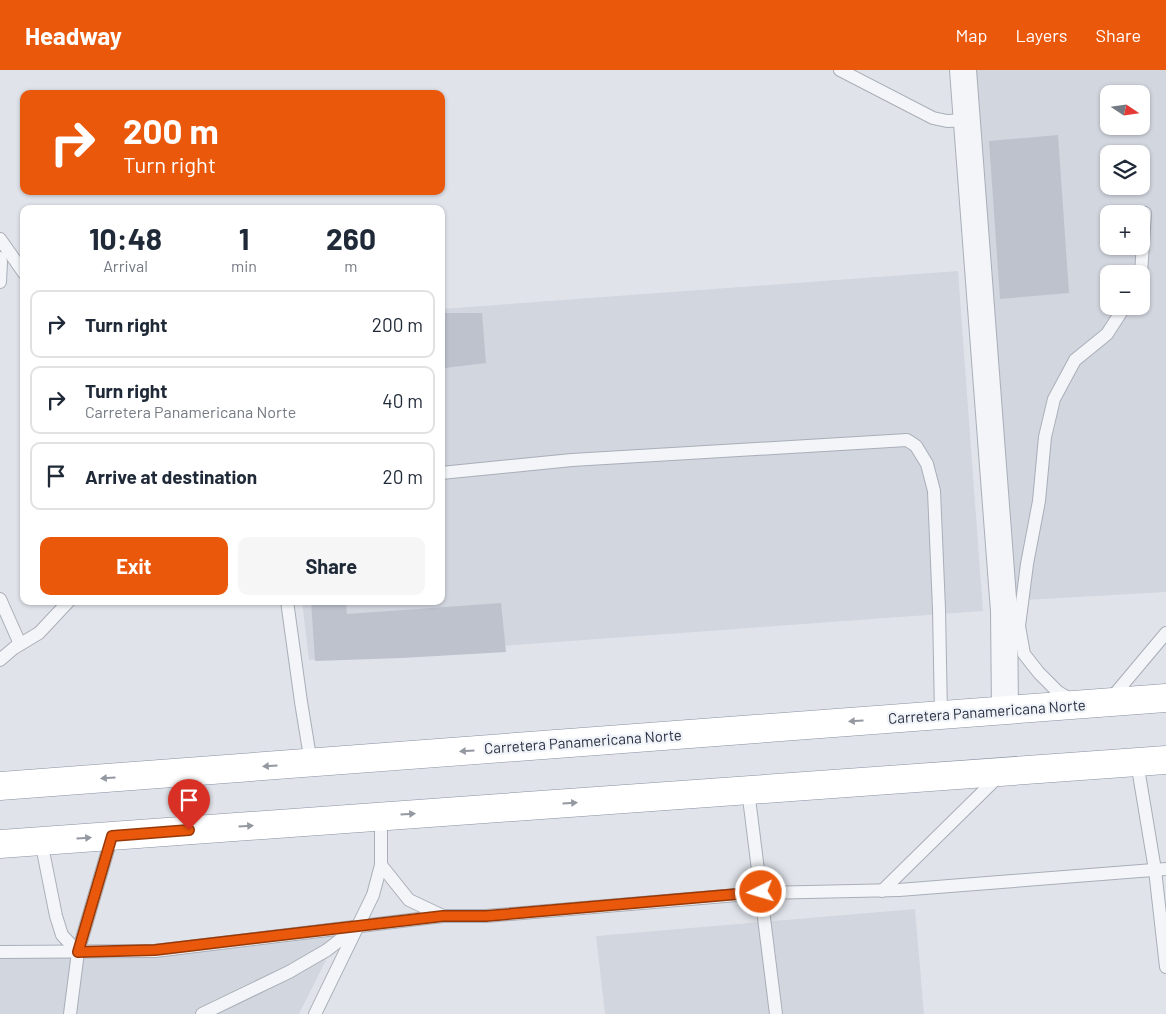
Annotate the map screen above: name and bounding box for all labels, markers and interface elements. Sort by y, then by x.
text: Headway [25,21,122,50]
text: Map [955,24,987,46]
text: Layers [1015,24,1068,46]
text: Share [1096,24,1141,46]
north arrow [1100,85,1150,135]
map controls [1100,85,1150,315]
text: 200 m [123,109,219,151]
icon: right [40,110,105,175]
button: layers [1100,145,1150,195]
text: Turn right [123,151,216,177]
button: + [1100,205,1150,255]
text: 10:48 [89,220,162,256]
text: 1 [239,220,249,256]
text: 260 [326,220,376,256]
text: Arrival [103,256,148,275]
text: min [231,256,257,275]
text: m [344,256,358,275]
button: − [1100,265,1150,315]
icon: right [42,310,70,338]
text: Turn right [85,313,167,336]
text: 200 m [372,313,423,336]
text: Turn right [85,379,167,402]
icon: right [42,386,70,414]
text: 40 m [382,389,423,412]
text: Carretera Panamericana Norte [85,402,296,421]
icon: arrive [42,462,70,490]
text: Arrive at destination [85,465,257,488]
text: 20 m [383,465,423,488]
button: Exit [40,537,228,595]
button: Share [238,537,425,595]
street label: Carretera Panamericana Norte [888,695,1086,727]
one-way arrow [847,718,863,726]
street label: Carretera Panamericana Norte [484,725,682,757]
one-way arrow [458,747,474,755]
one-way arrow [262,762,278,770]
one-way arrow [99,774,115,782]
pin [168,779,210,830]
icon: arrive [175,786,203,814]
one-way arrow [562,798,578,806]
one-way arrow [400,810,416,818]
one-way arrow [238,822,254,830]
one-way arrow [76,834,92,842]
position arrow [734,865,786,917]

